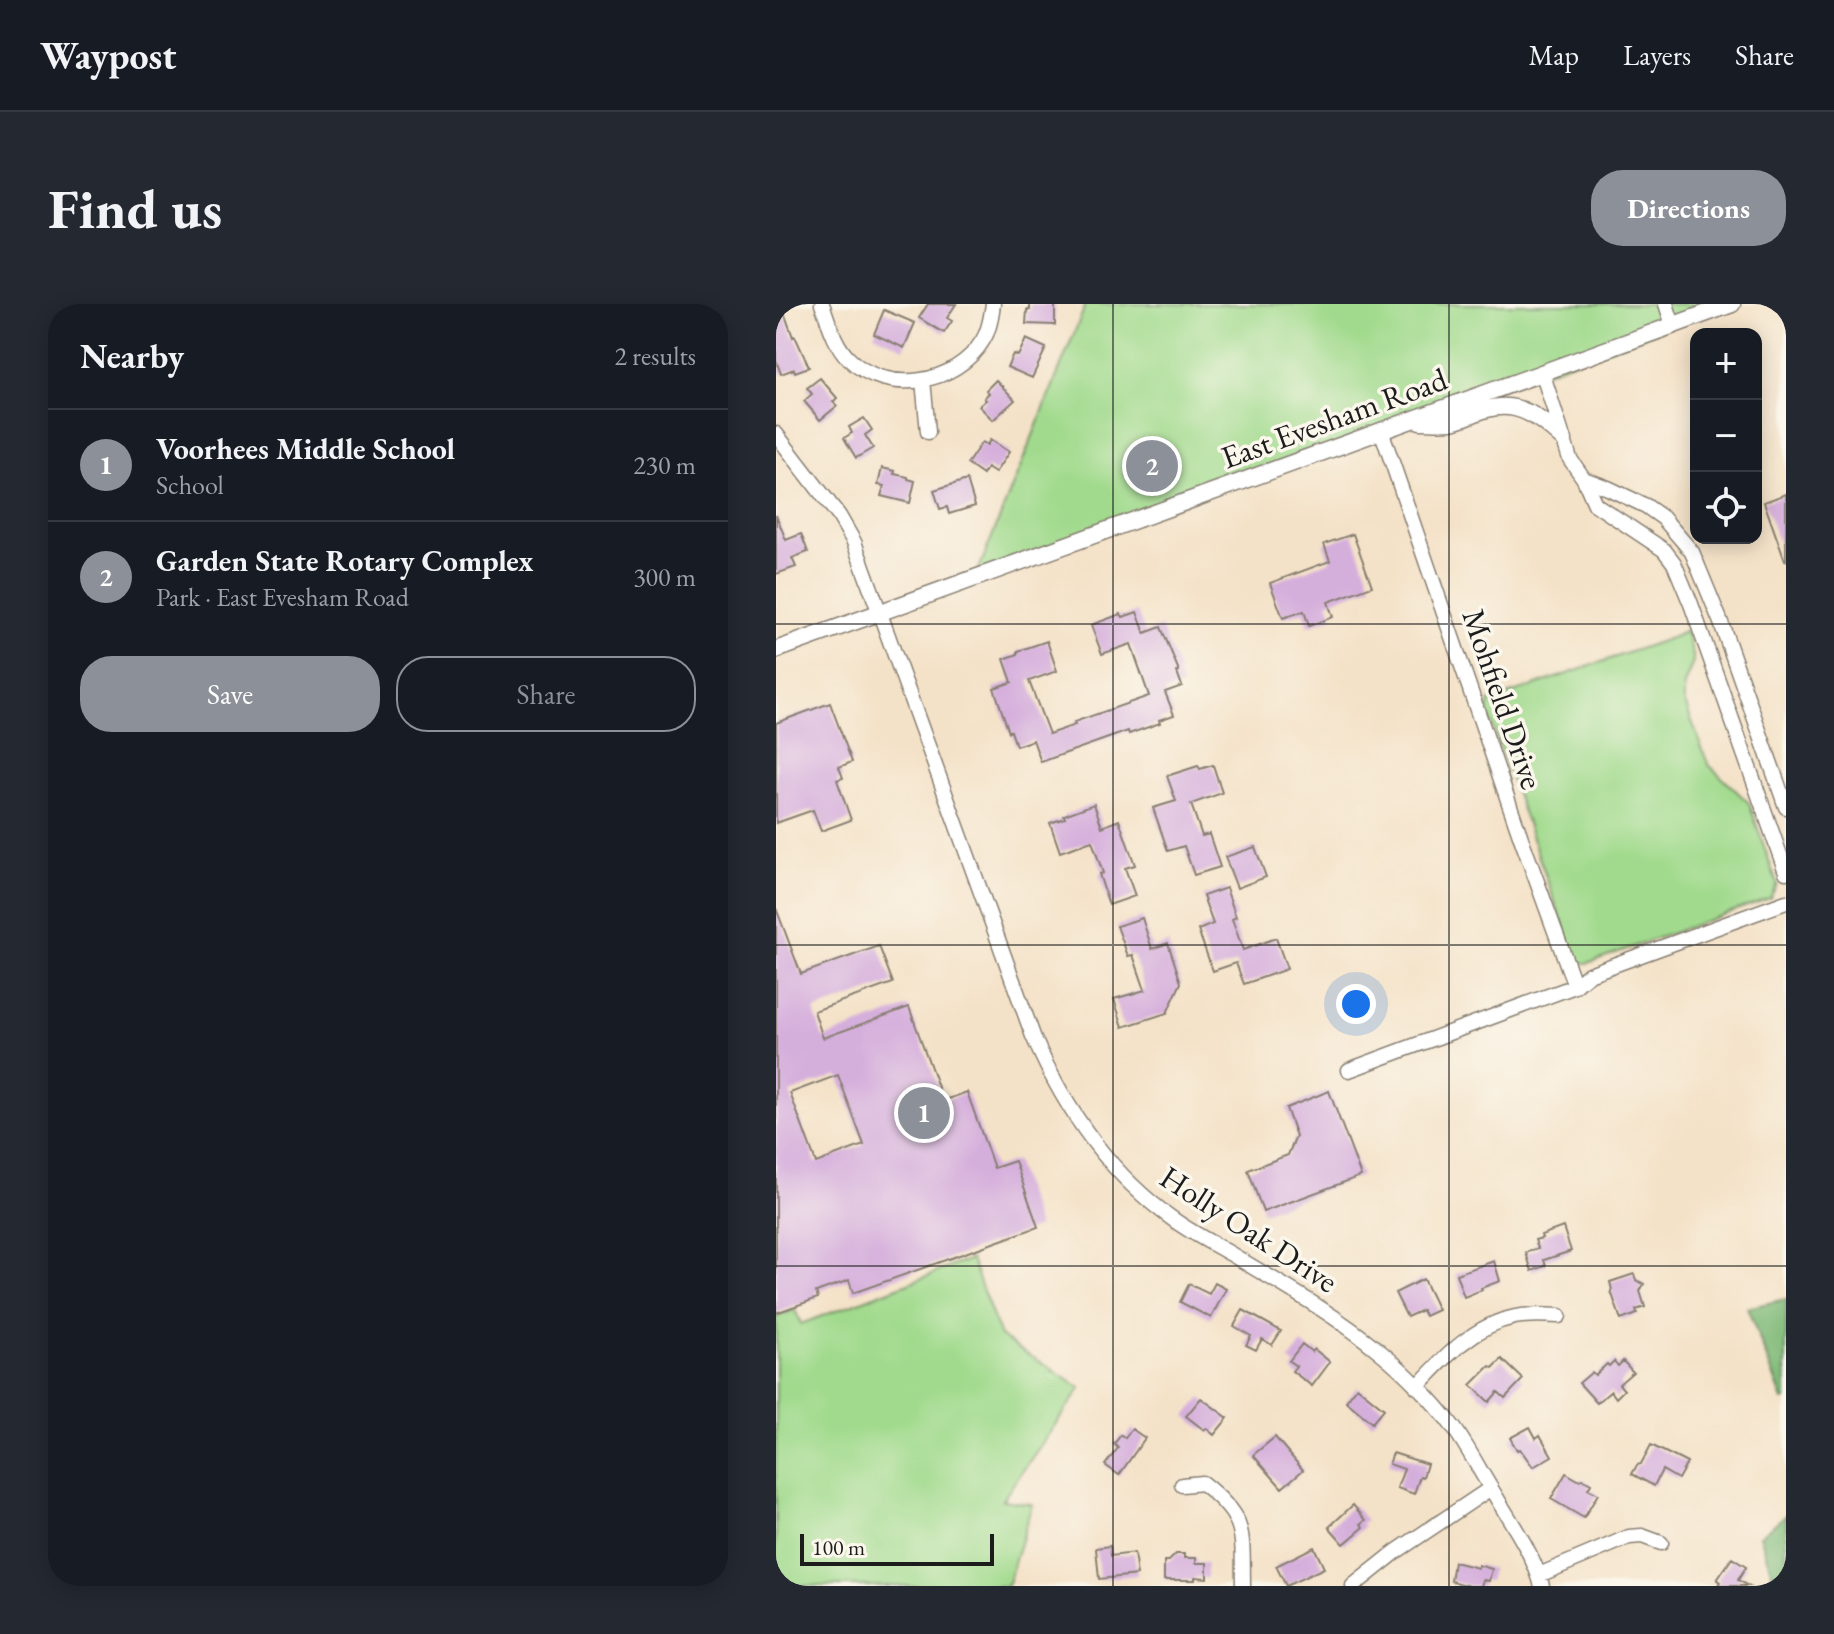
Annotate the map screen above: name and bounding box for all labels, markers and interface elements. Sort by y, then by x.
text: Waypost [40,31,177,80]
text: Map [1529,37,1579,73]
text: Layers [1623,37,1691,73]
text: Share [1735,37,1794,73]
button: Directions [1591,170,1786,246]
text: Find us [48,172,222,245]
map controls [1690,328,1762,544]
button: + [1690,328,1762,400]
text: Nearby [80,334,184,378]
text: 2 results [615,339,696,373]
street label: East Evesham Road [1215,357,1453,478]
button: − [1690,400,1762,472]
text: Voorhees Middle School [156,429,455,468]
pin: 2 [1126,436,1178,496]
text: 1 [99,448,113,482]
text: 230 m [633,448,696,482]
text: School [156,468,224,502]
button: locate [1690,472,1762,544]
text: Garden State Rotary Complex [156,541,533,580]
text: 2 [99,560,113,594]
text: 300 m [633,560,696,594]
text: Park · East Evesham Road [156,580,409,614]
street label: Mohfield Drive [1453,603,1553,795]
button: Save [80,656,380,732]
button: Share [396,656,696,732]
your location [1336,984,1376,1024]
pin: 1 [898,1083,950,1143]
street label: Holly Oak Drive [1152,1156,1346,1302]
scale bar [800,1530,994,1566]
text: 100 m [812,1533,865,1562]

